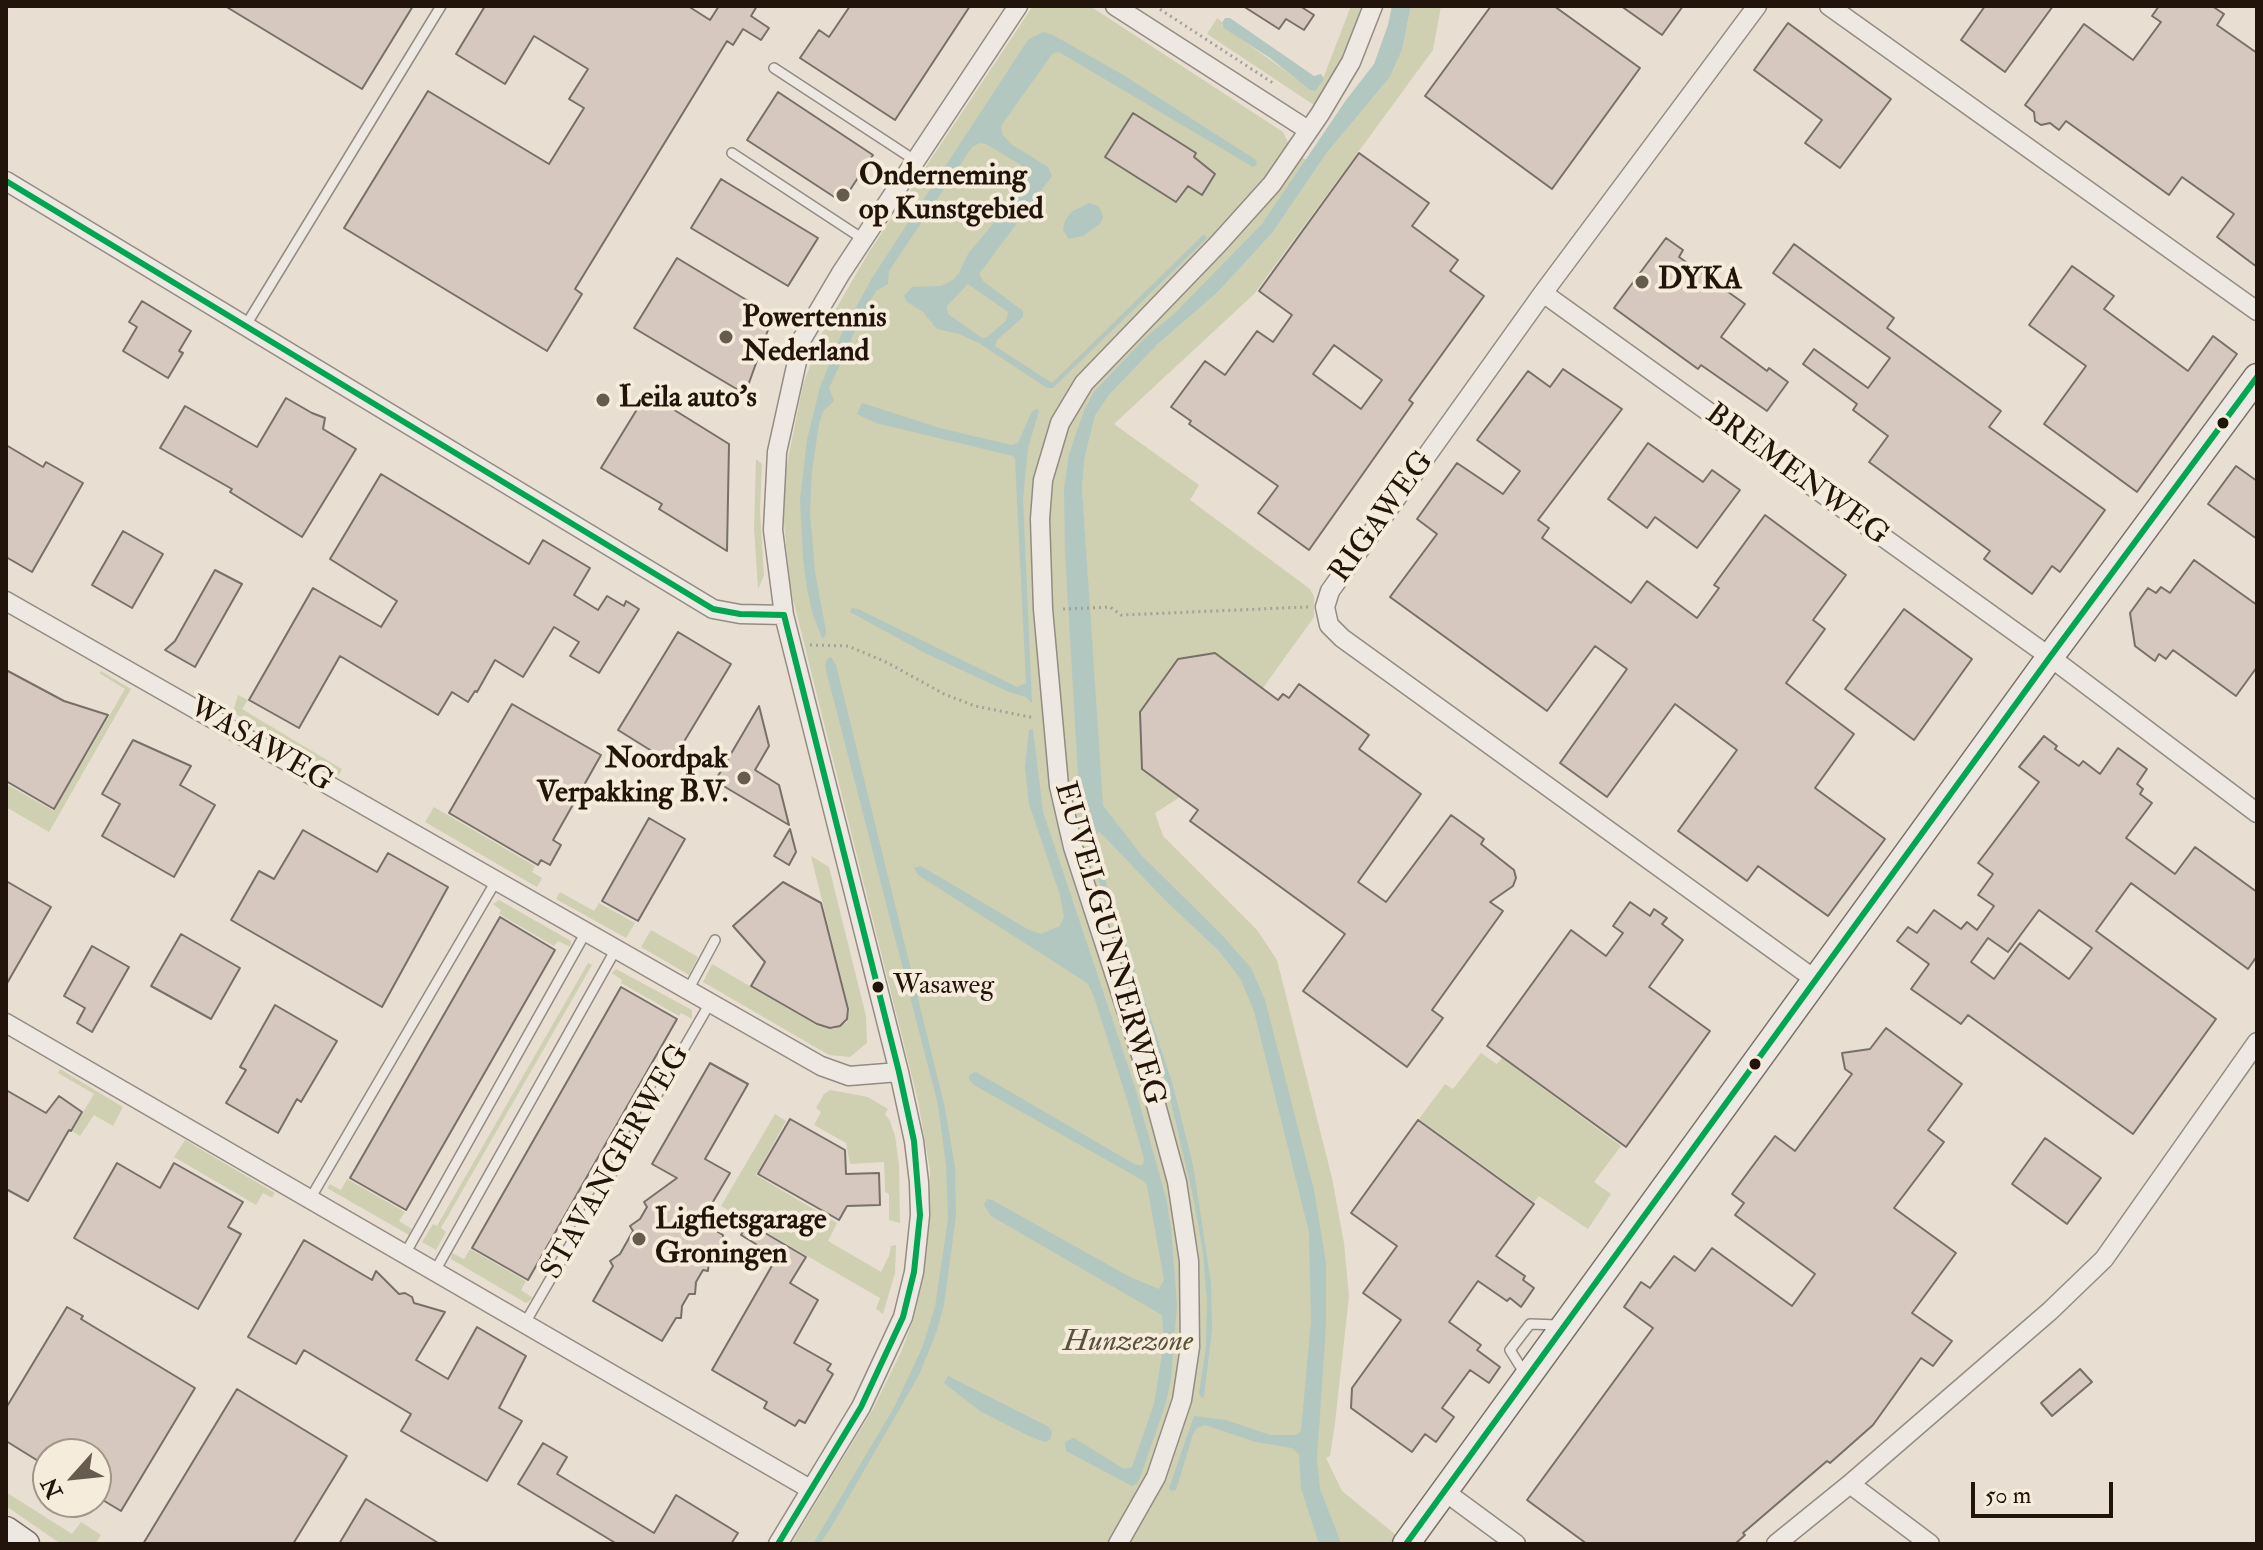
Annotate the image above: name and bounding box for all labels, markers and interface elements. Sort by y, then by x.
place label: Onderneming op Kunstgebied [859,160,1043,230]
marker: Onderneming op Kunstgebied [834,186,852,204]
place label: DYKA [1658,264,1742,300]
marker: DYKA [1633,273,1651,291]
place label: Powertennis Nederland [742,302,886,372]
marker: Powertennis Nederland [717,328,735,346]
place label: Leila auto's [619,382,757,418]
marker: Leila auto's [594,391,612,409]
street label: BREMENWEG [1697,398,1895,554]
unlabelled marker [2215,415,2231,431]
street label: RIGAWEG [1323,445,1443,591]
street label: WASAWEG [182,691,338,801]
place label: Noordpak Verpakking B.V. [537,743,728,814]
marker: Noordpak Verpakking B.V. [735,769,753,787]
street label: EUVELGUNNERWEG [1045,778,1171,1110]
place label: Wasaweg [893,970,994,1004]
marker: Wasaweg [870,979,886,995]
street label: STAVANGERWEG [535,1039,699,1287]
unlabelled marker [1747,1056,1763,1072]
place label: Ligfietsgarage Groningen [655,1204,826,1274]
marker: Ligfietsgarage Groningen [630,1230,648,1248]
park label: Hunzezone [1063,1326,1193,1362]
north arrow [32,1438,112,1518]
scale bar [1975,1466,2117,1516]
text: N [35,1473,69,1503]
text: 50 m [1985,1480,2031,1511]

